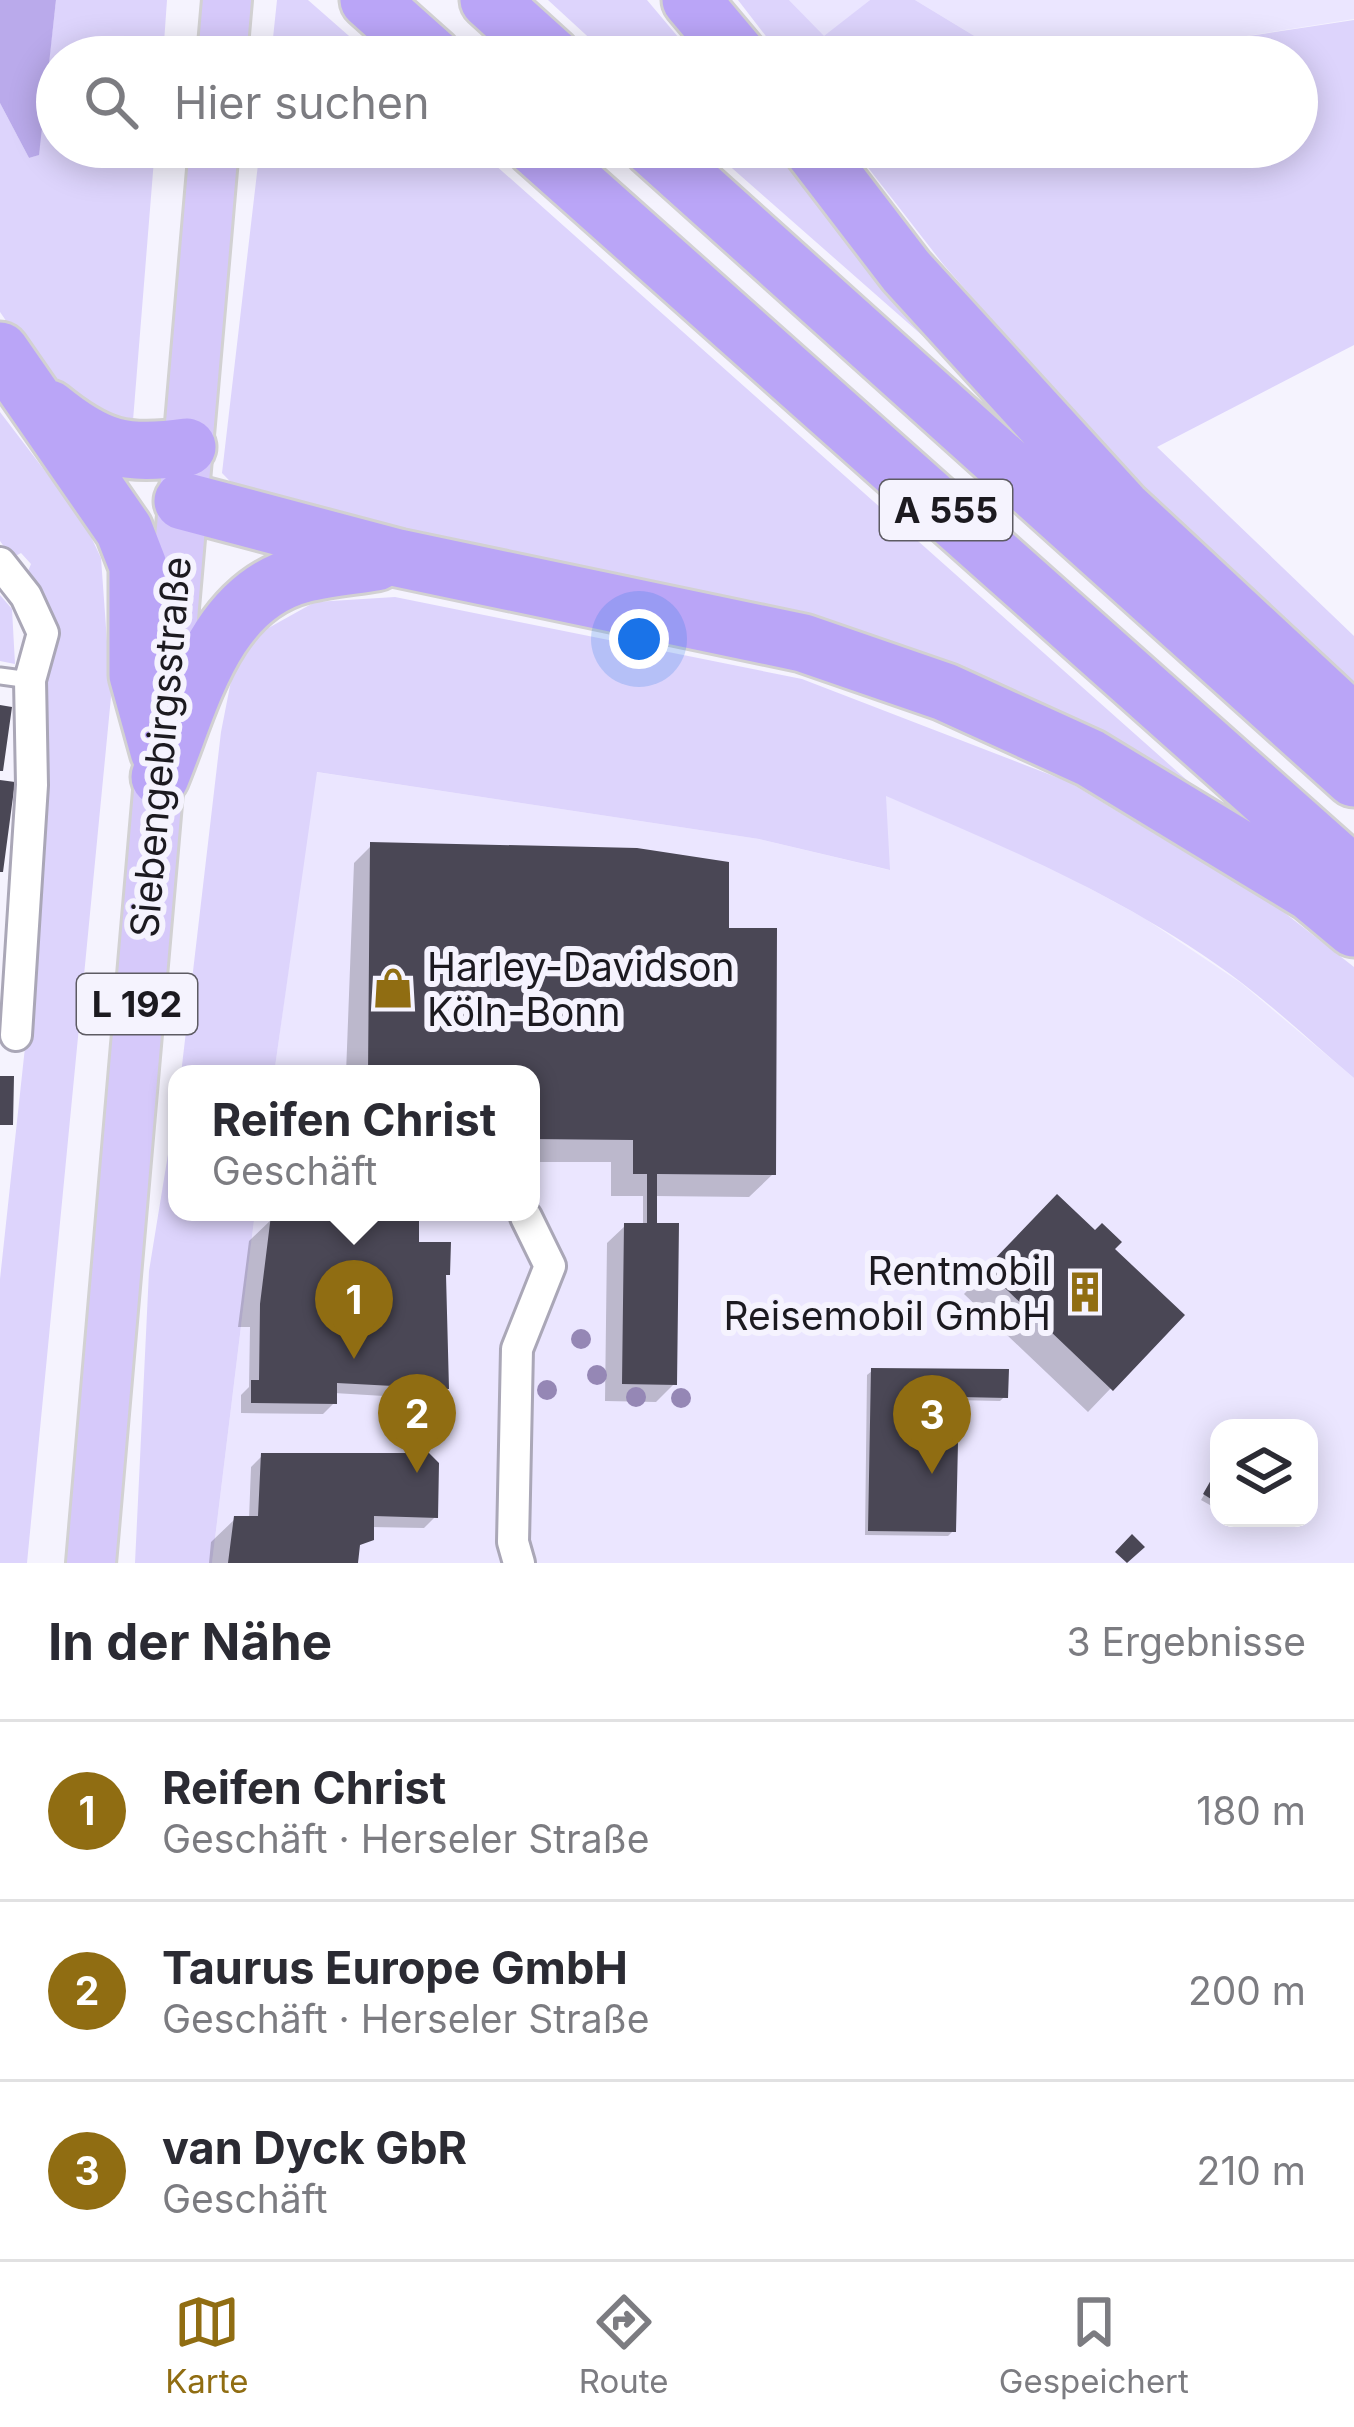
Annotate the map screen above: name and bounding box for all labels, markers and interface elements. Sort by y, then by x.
search box [36,36,1318,168]
icon: search [78,69,144,135]
text: Hier suchen [174,75,430,130]
road number: A 555 [880,480,1012,540]
street label: Siebengebirgsstraße [120,555,200,939]
your location [609,609,669,669]
place label: Harley-Davidson Köln-Bonn [427,943,735,1035]
shop icon: Harley-Davidson Köln-Bonn [370,965,416,1011]
road number: L 192 [77,974,197,1034]
popup [168,1065,540,1221]
text: Reifen Christ [212,1092,496,1147]
text: Geschäft [212,1147,377,1194]
place label: Rentmobil Reisemobil GmbH [724,1247,1051,1339]
pin: 1 [315,1260,393,1359]
building icon: Rentmobil Reisemobil GmbH [1062,1269,1108,1315]
pin: 2 [378,1374,456,1473]
pin: 3 [893,1375,971,1474]
map controls [1210,1419,1318,1527]
button: layers [1210,1419,1318,1527]
text: In der Nähe [48,1611,332,1672]
text: 3 Ergebnisse [1067,1618,1306,1665]
text: Reifen Christ [162,1760,446,1815]
text: 1 [79,1787,95,1834]
text: 180 m [1196,1787,1306,1834]
text: Geschäft · Herseler Straße [162,1815,649,1862]
text: Taurus Europe GmbH [162,1940,628,1995]
text: 2 [75,1967,99,2014]
text: 200 m [1188,1967,1306,2014]
text: Geschäft · Herseler Straße [162,1995,649,2042]
text: van Dyck GbR [162,2120,467,2175]
text: 3 [74,2147,100,2194]
text: 210 m [1197,2147,1306,2194]
text: Geschäft [162,2175,328,2222]
tab: Karte [165,2289,248,2401]
tab: Route [579,2289,669,2401]
tab: Gespeichert [999,2289,1189,2401]

